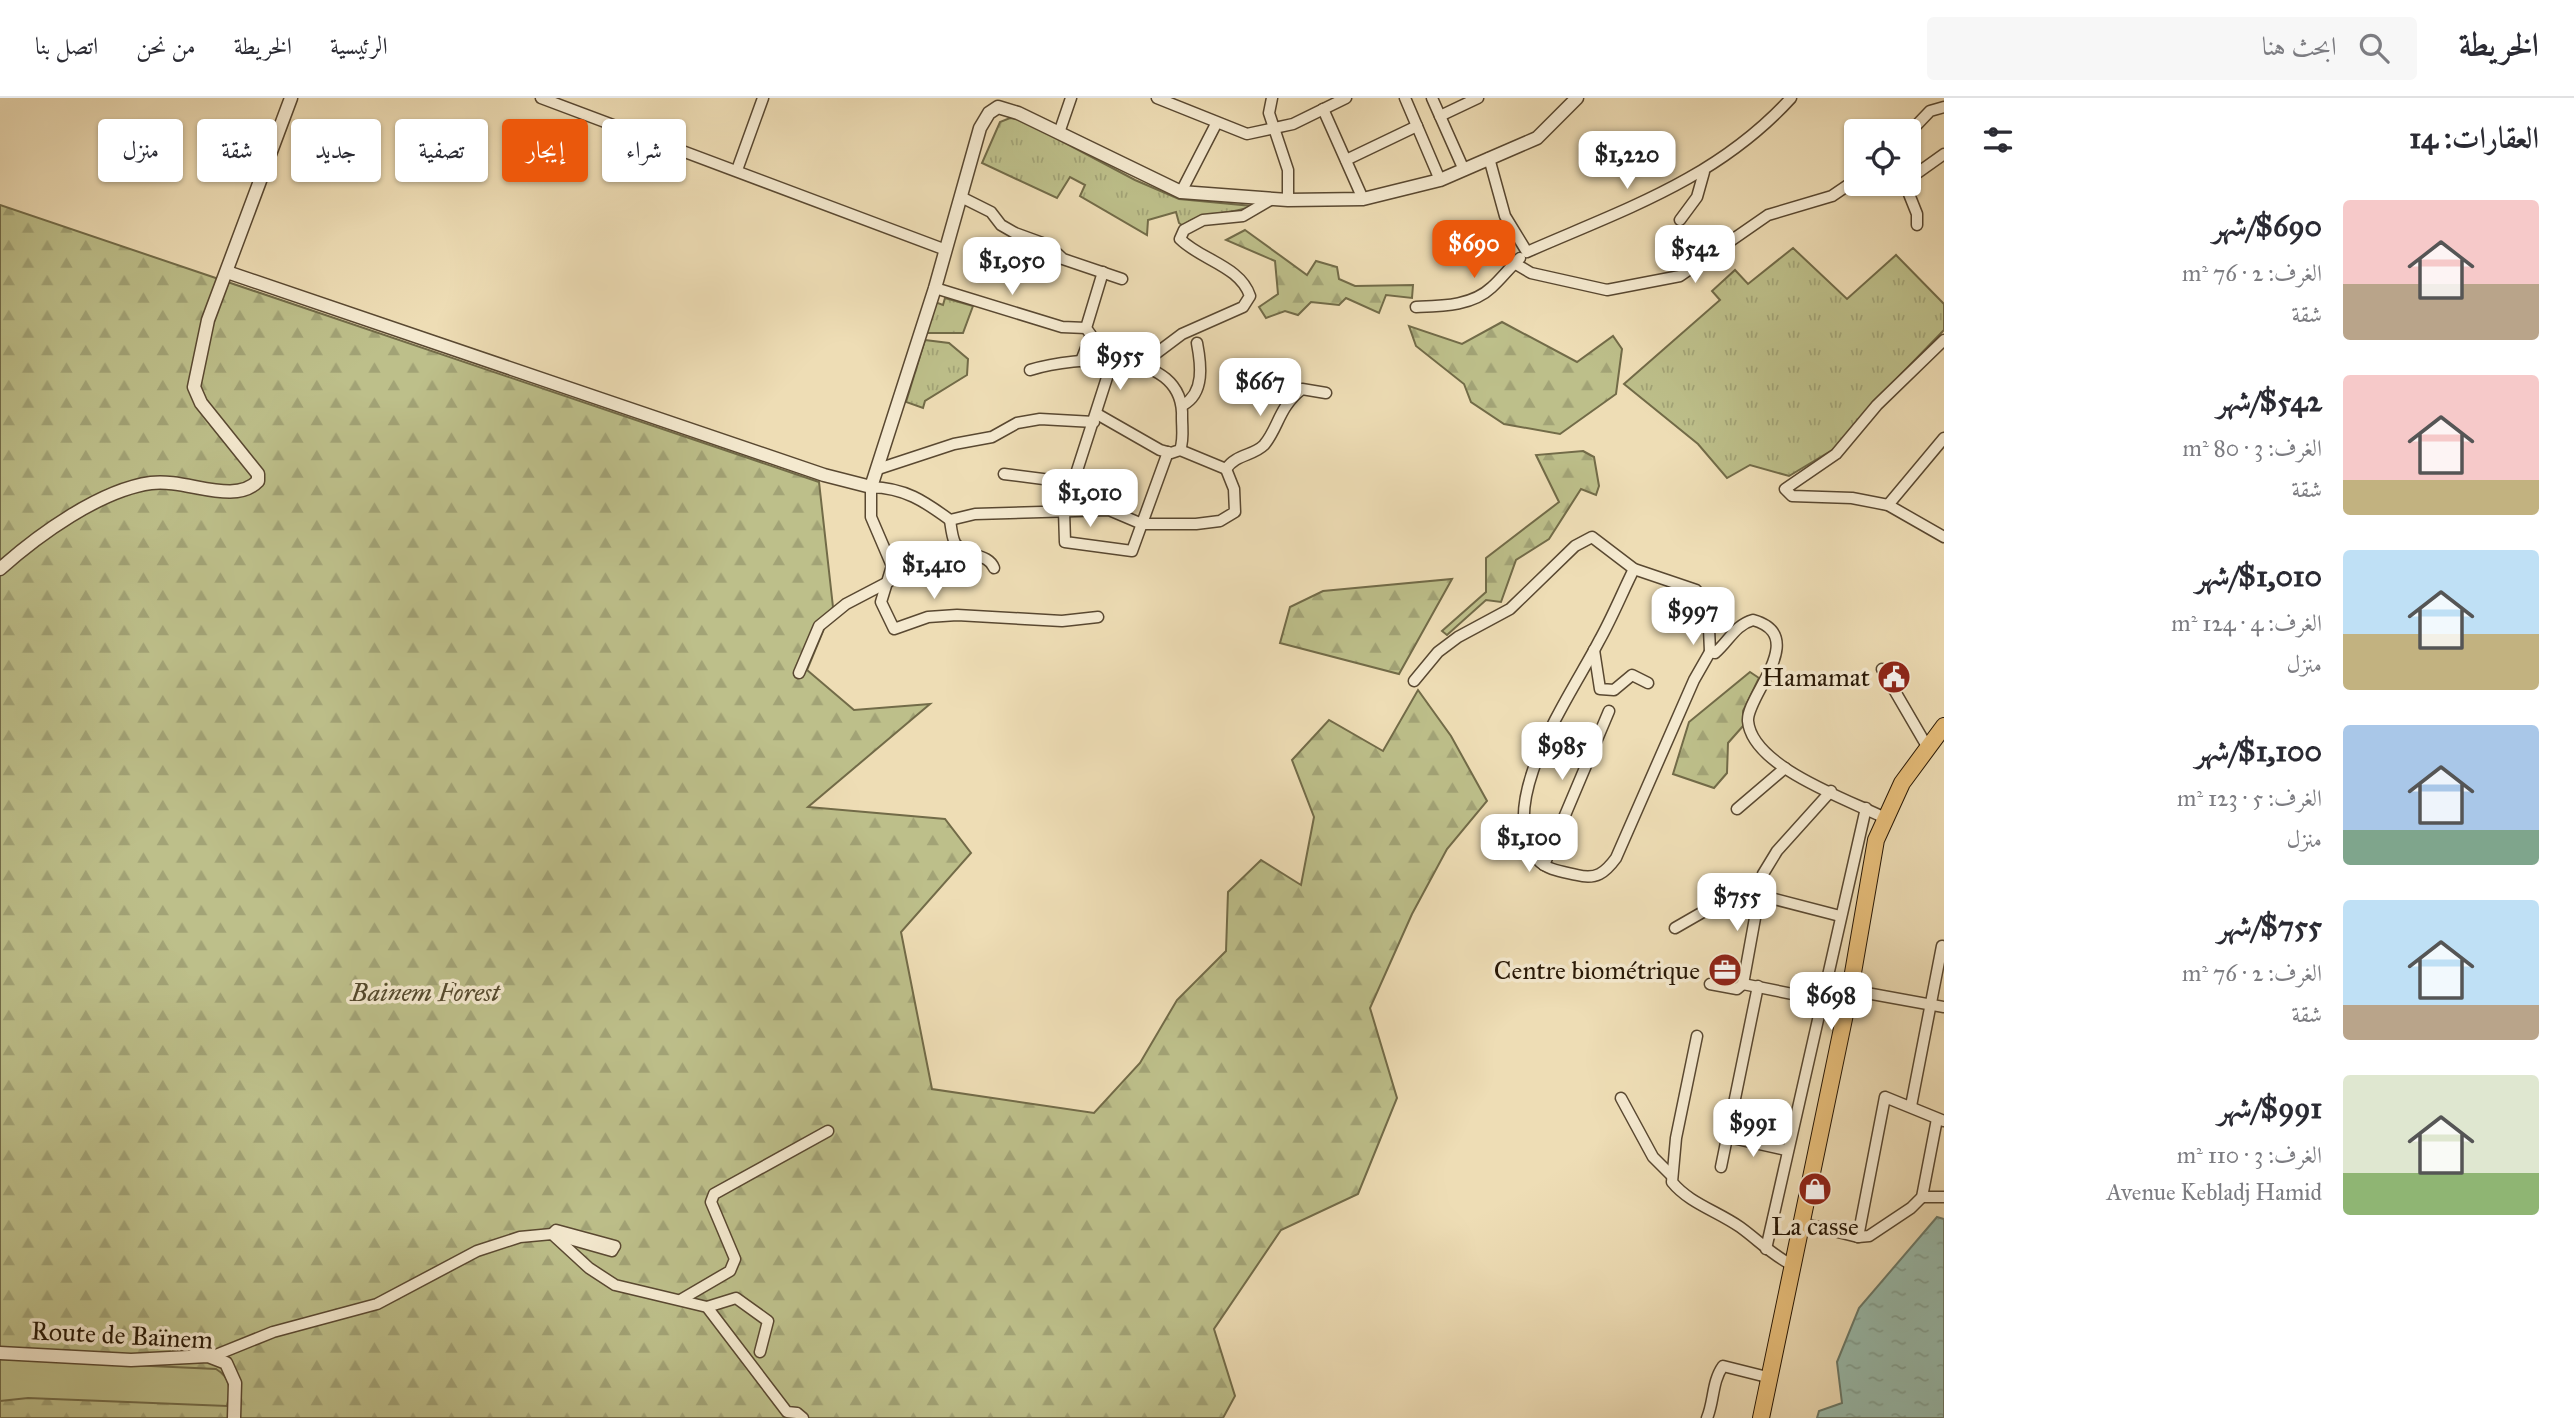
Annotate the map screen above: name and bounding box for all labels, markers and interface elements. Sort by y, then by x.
search box [1927,17,2417,80]
text: الخريطة [2459,25,2539,65]
icon: search [2355,29,2393,67]
text: ابحث هنا [2262,30,2337,62]
text: اتصل بنا [35,31,98,61]
text: من نحن [136,31,196,61]
text: الخريطة [234,31,292,61]
text: الرئيسية [330,31,388,61]
chip: منزل [98,119,183,182]
chip: شقة [197,119,277,182]
chip: جديد [291,119,381,182]
chip: تصفية [395,119,488,182]
chip: إيجار [502,119,588,182]
chip: شراء [602,119,686,182]
map controls [1844,119,1921,196]
button: locate [1844,119,1921,196]
text: العقارات: 14 [2409,120,2539,156]
icon: filters [1979,121,2017,159]
pin: $1,220 [1570,132,1684,191]
text: $1,220 [1595,140,1659,168]
text: $690/شهر [2213,208,2322,244]
pin: $690 [1433,220,1515,280]
pin: $542 [1654,226,1736,285]
icon: home [2399,228,2483,312]
text: $690 [1448,229,1500,257]
text: $542 [1671,234,1719,262]
pin: $1,050 [955,238,1069,297]
text: $1,050 [979,246,1045,274]
text: الغرف: 2 · 76 m² [2182,259,2322,287]
text: شقة [2292,300,2322,328]
pin: $955 [1079,332,1161,392]
text: $955 [1096,341,1144,369]
pin: $667 [1219,358,1301,418]
text: $667 [1235,367,1285,395]
text: $542/شهر [2217,383,2322,419]
icon: home [2399,403,2483,487]
text: الغرف: 3 · 80 m² [2183,434,2322,462]
pin: $1,010 [1033,470,1147,529]
text: شقة [2292,475,2322,503]
text: $1,010 [1058,478,1122,506]
pin: $1,410 [877,542,991,601]
text: $1,410 [902,550,966,578]
text: $1,010/شهر [2196,558,2322,594]
icon: home [2399,578,2483,662]
pin: $997 [1652,588,1734,647]
text: $997 [1668,596,1718,624]
text: الغرف: 4 · 124 m² [2171,609,2322,637]
text: منزل [2287,650,2322,678]
public building icon: Hamamat [1875,658,1913,696]
place label: Hamamat [1762,661,1870,693]
pin: $985 [1521,722,1603,782]
text: $985 [1537,731,1587,759]
text: $1,100/شهر [2195,733,2322,769]
icon: home [2399,753,2483,837]
text: الغرف: 5 · 123 m² [2177,784,2322,812]
pin: $1,100 [1472,814,1586,874]
text: $1,100 [1497,823,1561,851]
text: منزل [2287,825,2322,853]
pin: $755 [1696,874,1778,933]
text: $755 [1713,882,1761,910]
text: $755/شهر [2218,908,2322,944]
icon: home [2399,928,2483,1012]
office icon: Centre biométrique [1706,951,1744,989]
place label: Centre biométrique [1494,954,1700,986]
text: الغرف: 2 · 76 m² [2182,959,2322,987]
pin: $698 [1790,972,1872,1032]
park label: Bainem Forest [349,976,502,1008]
text: $698 [1806,981,1856,1009]
text: شقة [2292,1000,2322,1028]
text: $991/شهر [2218,1090,2322,1126]
pin: $991 [1712,1100,1794,1159]
icon: home [2399,1103,2483,1187]
text: $991 [1729,1108,1777,1136]
text: الغرف: 3 · 110 m² [2177,1141,2322,1169]
shop icon: La casse [1796,1170,1834,1208]
text: Avenue Kebladj Hamid [2107,1178,2322,1206]
place label: La casse [1771,1210,1859,1242]
street label: Route de Baïnem [30,1314,214,1356]

